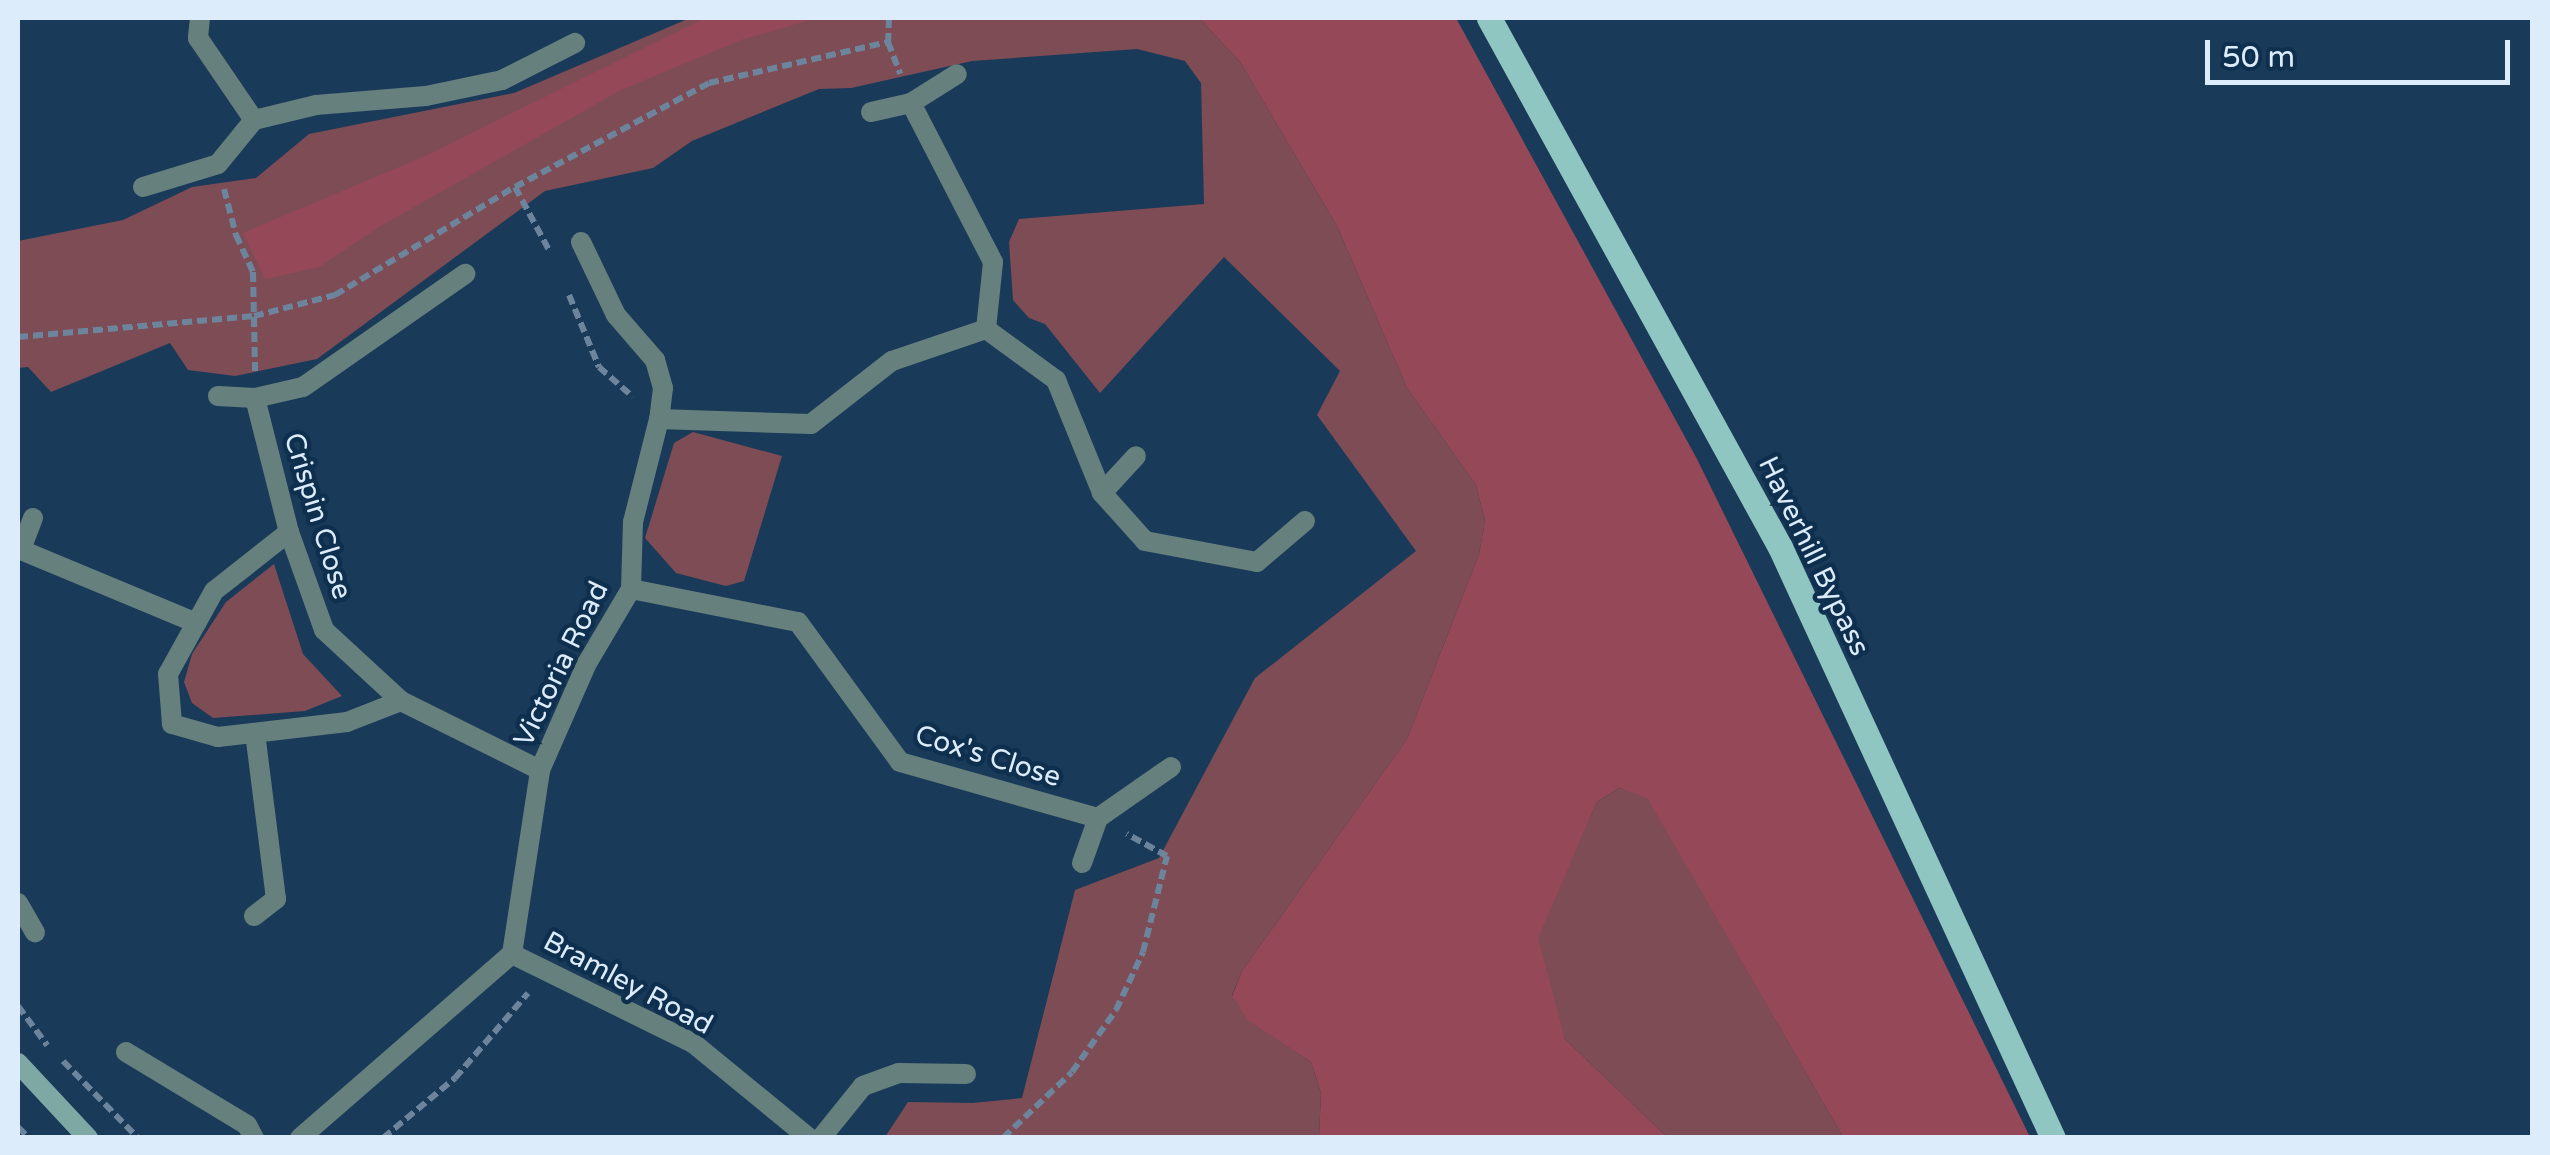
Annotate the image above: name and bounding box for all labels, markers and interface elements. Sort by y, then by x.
scale bar [2210,20,2515,82]
text: 50 m [2222,39,2295,76]
street label: Crispin Close [277,429,359,603]
street label: Haverhill Bypass [1751,451,1877,661]
street label: Victoria Road [507,576,615,752]
street label: Cox's Close [911,718,1065,794]
street label: Bramley Road [538,924,718,1042]

